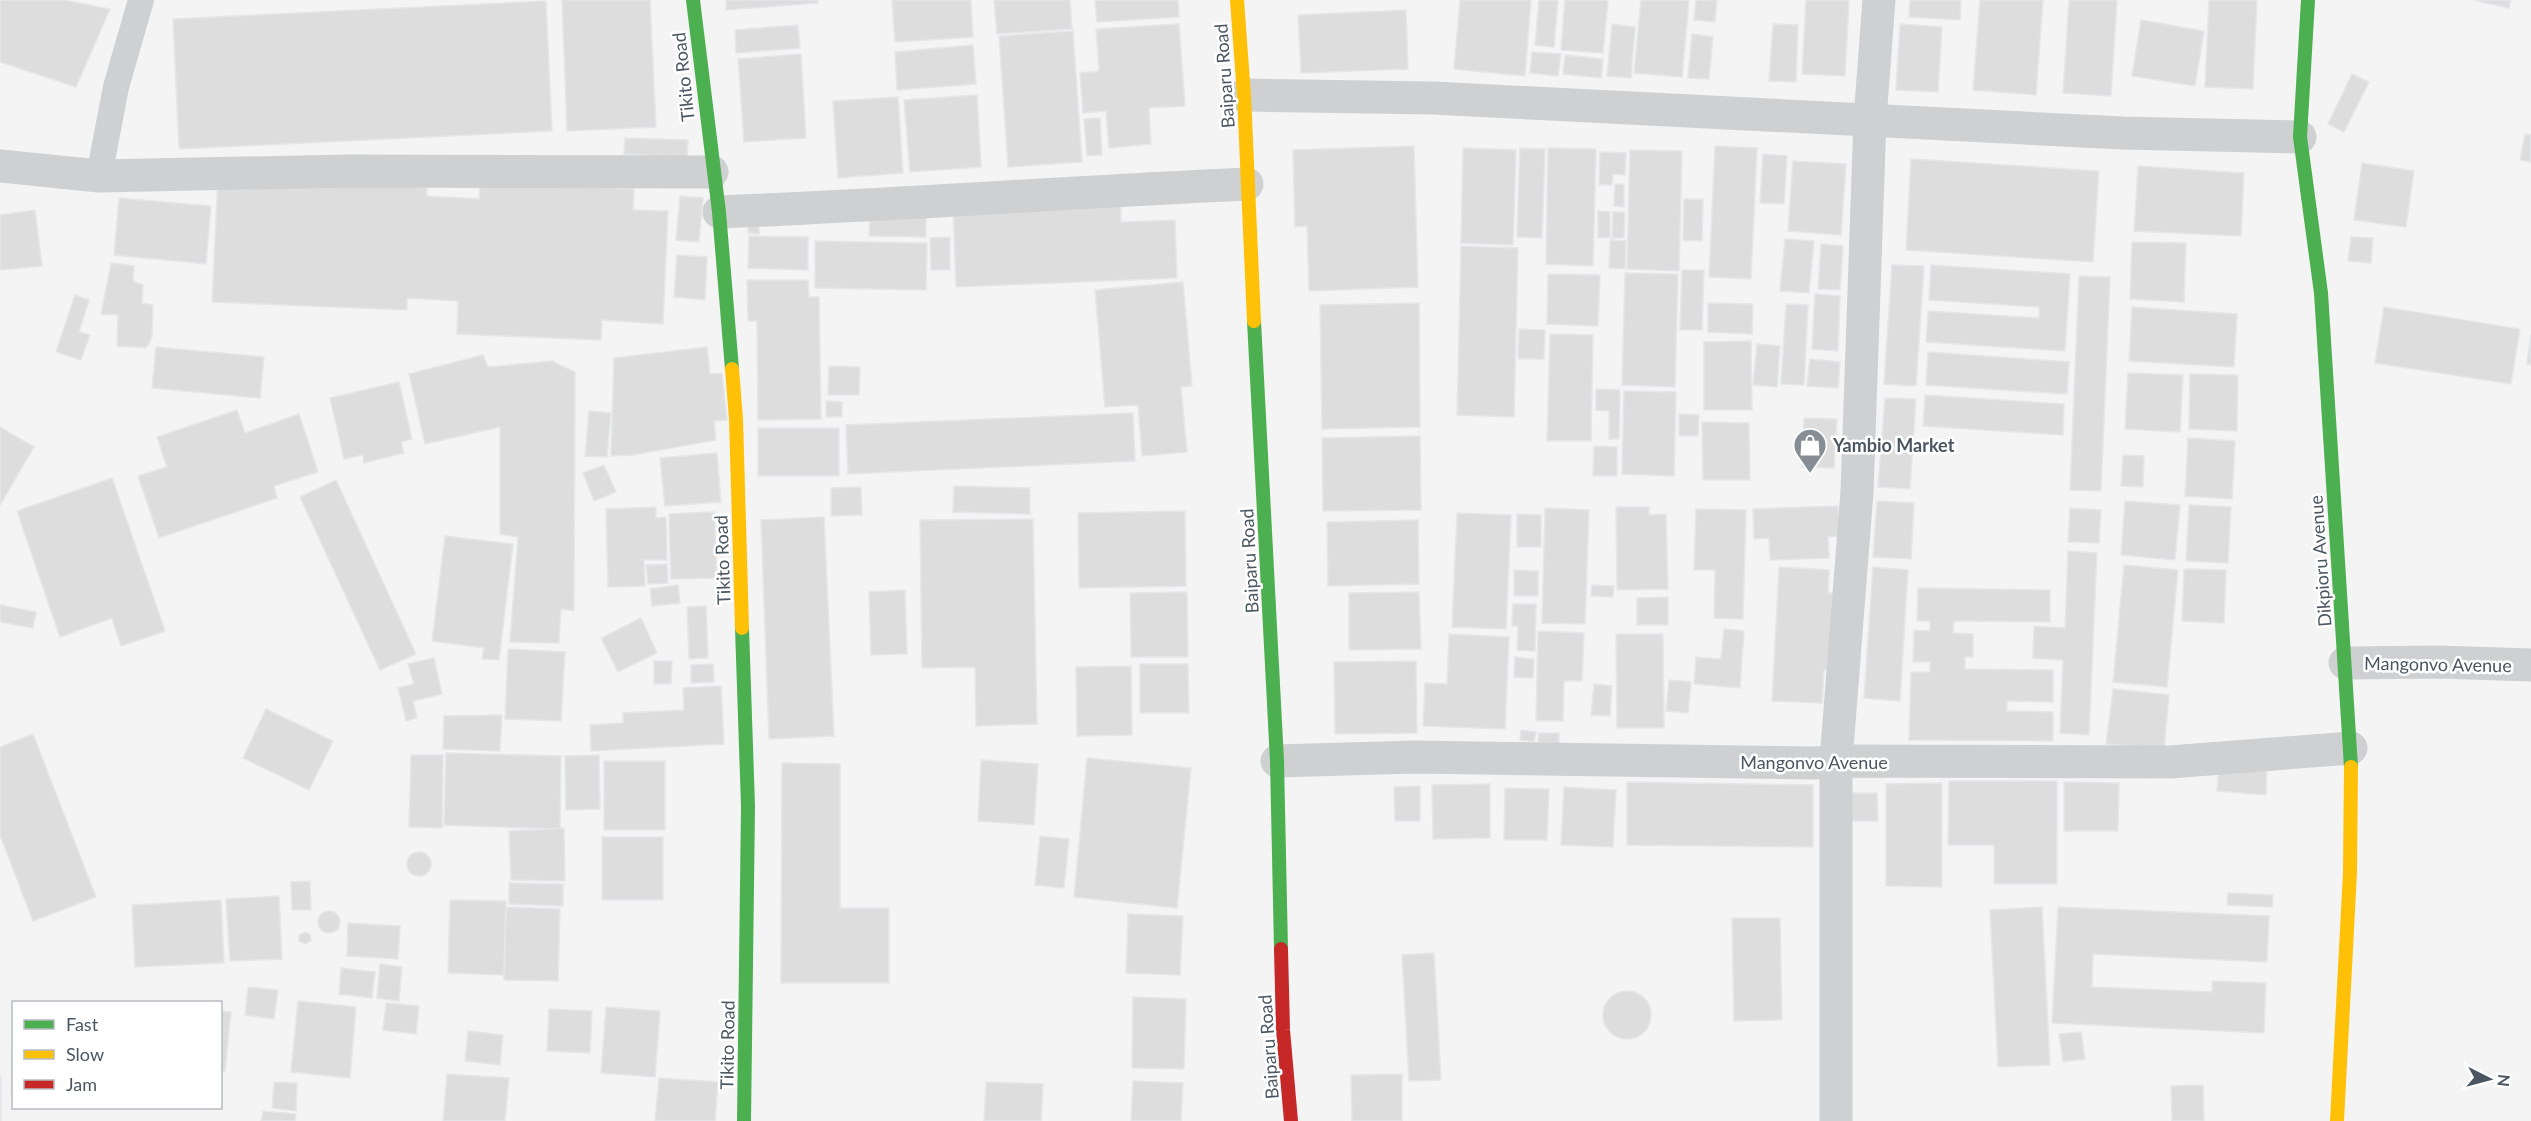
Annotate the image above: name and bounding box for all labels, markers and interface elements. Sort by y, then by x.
street label: Baiparu Road [1209,23,1239,129]
street label: Tikito Road [667,31,699,123]
shop icon: Yambio Market [1792,427,1828,474]
place label: Yambio Market [1832,434,1955,456]
street label: Dikpioru Avenue [2304,495,2336,627]
street label: Baiparu Road [1235,508,1263,614]
street label: Tikito Road [709,515,735,605]
street label: Mangonvo Avenue [2364,652,2512,676]
street label: Mangonvo Avenue [1740,751,1888,773]
street label: Baiparu Road [1253,994,1283,1100]
street label: Tikito Road [715,1000,739,1090]
legend [12,1001,222,1109]
text: Fast [66,1013,99,1035]
text: Slow [66,1043,104,1065]
north arrow [2459,1049,2519,1109]
text: Jam [66,1073,97,1095]
text: N [2494,1073,2515,1088]

